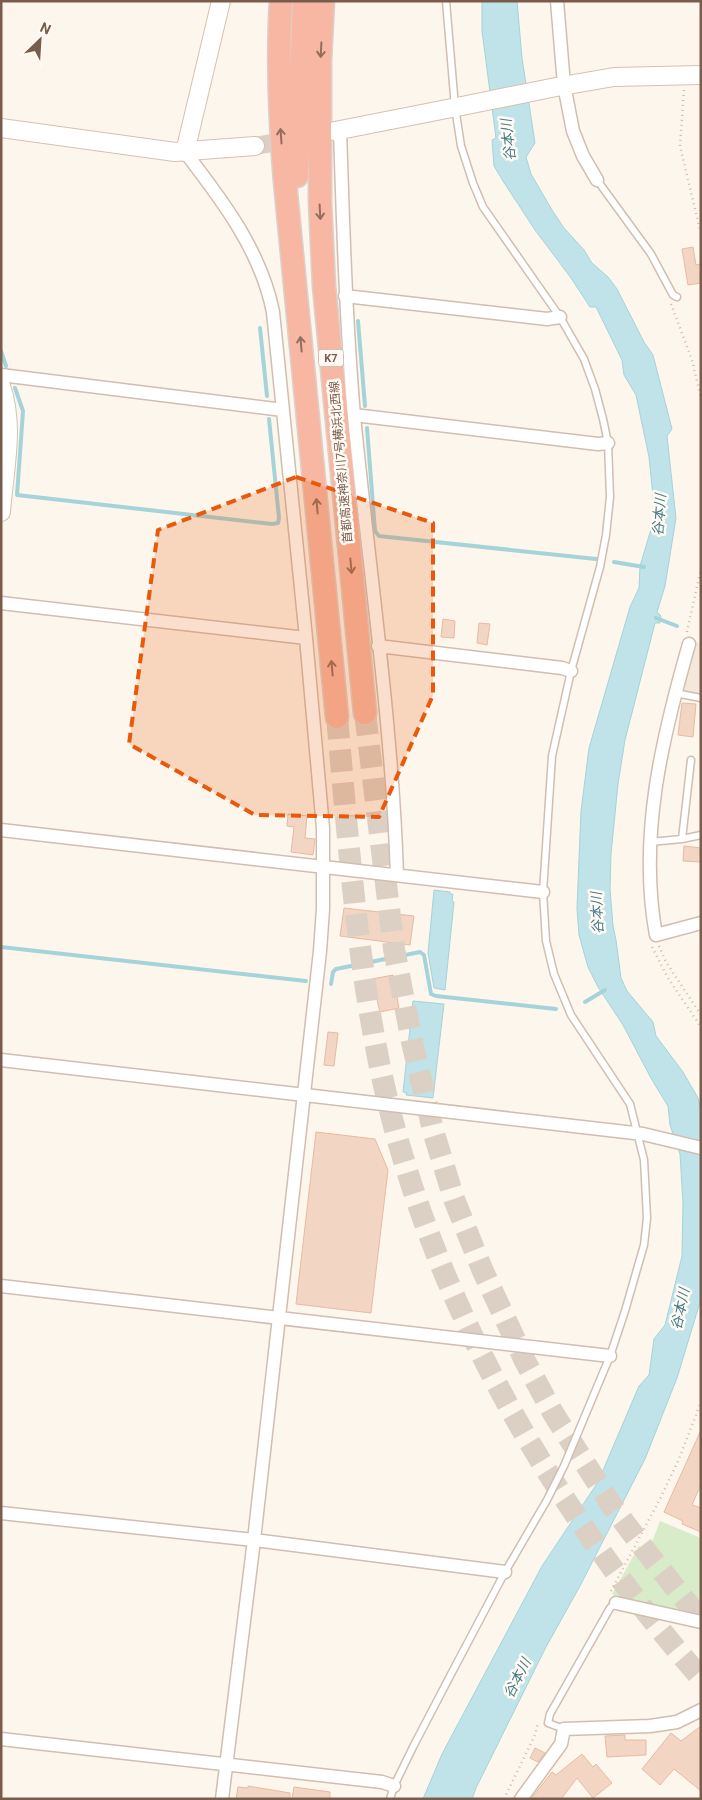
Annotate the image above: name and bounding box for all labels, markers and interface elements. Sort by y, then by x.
north arrow [15,15,65,65]
text: N [38,19,53,38]
one-way arrow [316,42,325,58]
water label: 谷本川 [498,116,518,162]
one-way arrow [277,128,286,144]
one-way arrow [316,204,325,220]
one-way arrow [296,337,306,353]
road number: K7 [318,349,344,366]
street label: 首都高速神奈川7号横浜北西線 [327,380,355,544]
water label: 谷本川 [650,491,669,537]
one-way arrow [312,499,321,515]
one-way arrow [346,558,356,574]
one-way arrow [327,660,337,676]
water label: 谷本川 [588,890,606,934]
water label: 谷本川 [668,1285,693,1331]
water label: 谷本川 [500,1654,535,1700]

